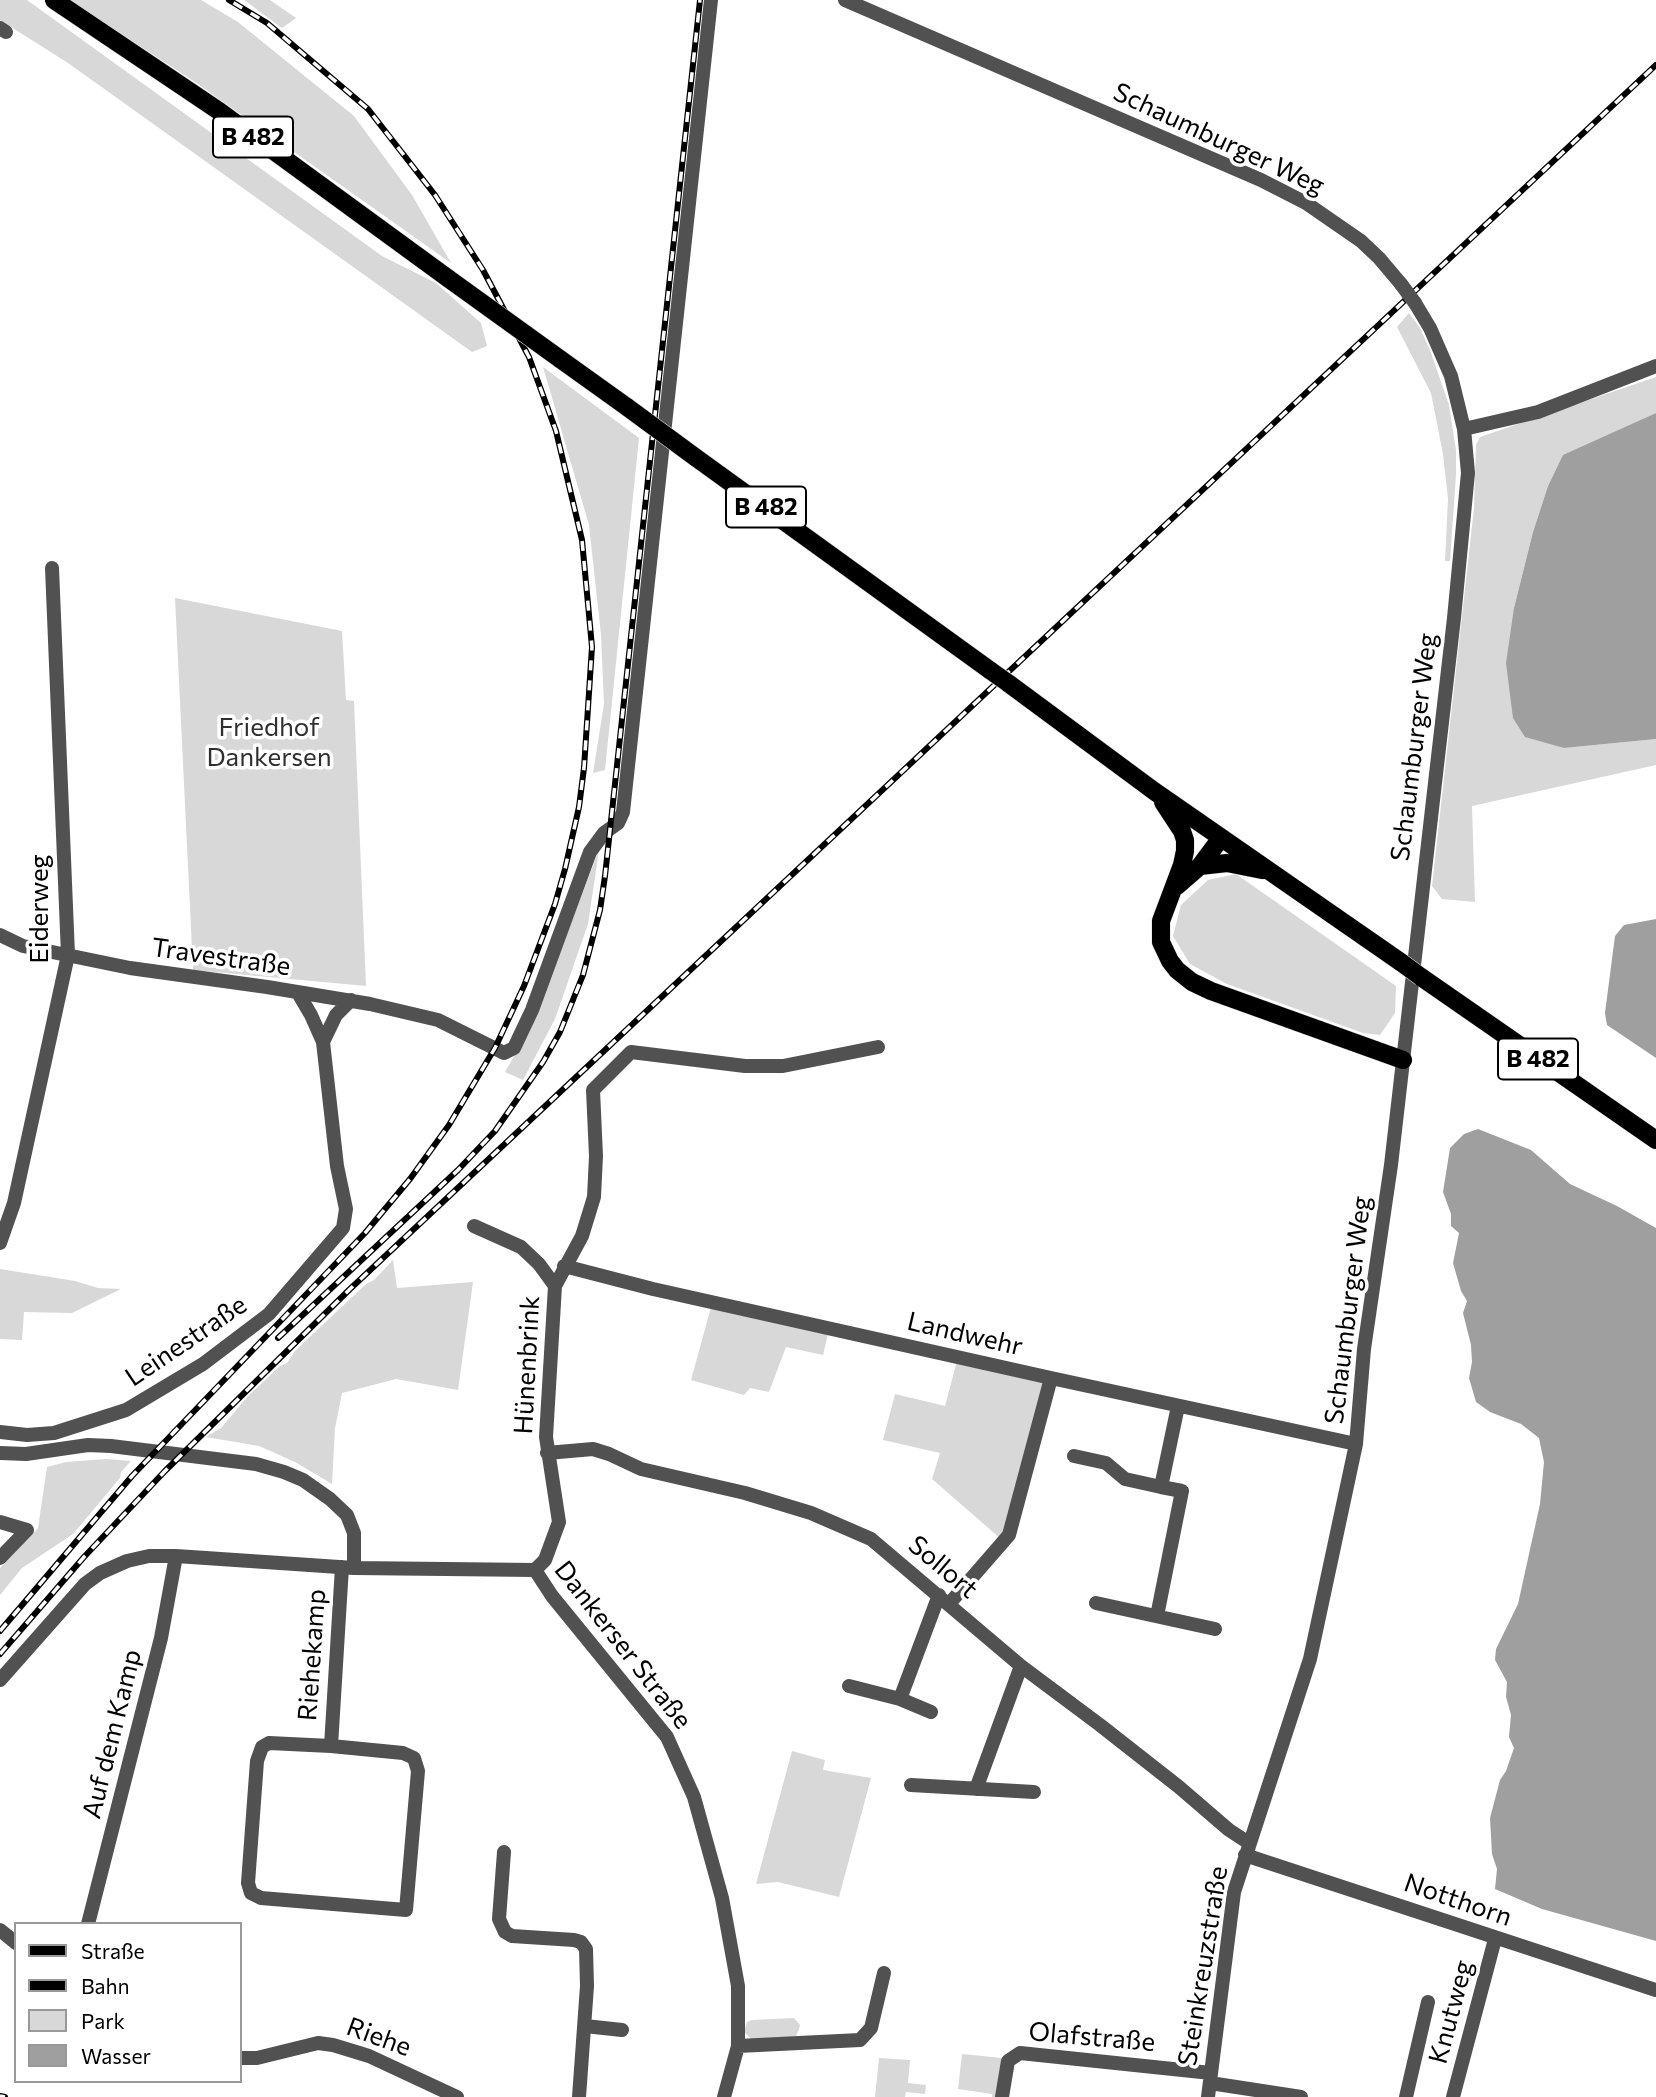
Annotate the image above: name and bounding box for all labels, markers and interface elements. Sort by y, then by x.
street label: Schaumburger Weg [1108,76,1330,202]
road number: B 482 [213,117,293,158]
road number: B 482 [726,486,806,528]
street label: Schaumburger Weg [1385,631,1443,863]
park label: Friedhof Dankersen [206,711,332,772]
street label: Eiderweg [23,854,55,964]
street label: Travestraße [149,932,293,982]
road number: B 482 [1498,1038,1578,1079]
street label: Schaumburger Weg [1319,1194,1377,1426]
street label: Leinestraße [119,1289,253,1393]
street label: Hünenbrink [508,1295,546,1435]
street label: Landwehr [904,1306,1026,1362]
street label: Sollort [902,1529,984,1605]
street label: Dankerser Straße [548,1555,698,1735]
street label: Riehekamp [292,1588,332,1722]
street label: Auf dem Kamp [76,1646,148,1822]
street label: Steinkreuzstraße [1172,1864,1234,2068]
street label: Notthorn [1400,1867,1516,1933]
legend [14,1922,242,2083]
text: Straße [81,1938,145,1963]
street label: Knutweg [1422,1957,1480,2067]
text: Bahn [81,1973,130,1998]
text: Park [81,2008,125,2033]
street label: Riehe [342,2011,416,2063]
street label: Olafstraße [1027,2016,1157,2058]
text: Wasser [81,2043,151,2068]

